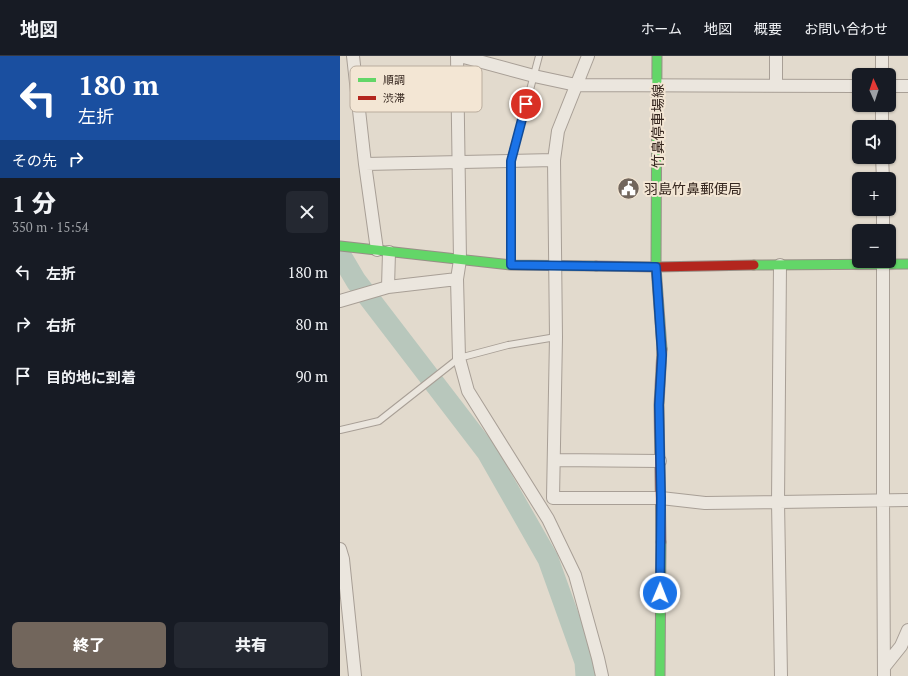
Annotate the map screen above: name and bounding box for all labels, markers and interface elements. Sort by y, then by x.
text: 地図 [20,16,58,41]
text: ホーム [640,19,682,38]
text: 地図 [704,19,732,38]
text: 概要 [754,19,782,38]
text: お問い合わせ [804,19,888,38]
text: 180 m [78,66,159,103]
legend [350,66,482,112]
north arrow [852,68,896,112]
map controls [852,68,896,268]
icon: left [12,72,64,124]
text: 順調 [383,73,405,87]
street label: 竹鼻停車場線 [648,84,667,168]
pin [509,87,543,121]
text: 渋滞 [383,91,405,105]
icon: arrive [515,93,537,115]
text: 左折 [78,104,114,128]
button: sound [852,120,896,164]
icon: right [65,148,87,170]
text: その先 [12,150,57,170]
button: + [852,172,896,216]
public building icon: 羽島竹鼻郵便局 [616,175,642,201]
place label: 羽島竹鼻郵便局 [644,179,742,198]
text: 1 分 [12,187,56,219]
button: close [286,191,328,233]
text: 350 m · 15:54 [12,218,89,236]
button: − [852,224,896,268]
icon: left [12,261,34,283]
text: 180 m [287,262,328,282]
text: 左折 [46,263,76,283]
icon: right [12,313,34,335]
text: 80 m [295,314,328,334]
text: 右折 [46,315,76,335]
icon: arrive [12,365,34,387]
text: 90 m [295,366,328,386]
text: 目的地に到着 [46,367,136,387]
position arrow [639,572,681,614]
button: 終了 [12,622,166,668]
button: 共有 [174,622,328,668]

